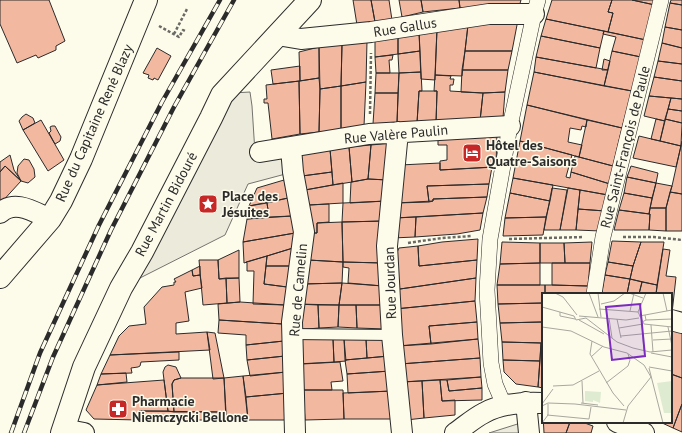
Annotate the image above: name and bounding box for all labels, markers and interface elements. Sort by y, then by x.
street label: Rue Gallus [372,13,438,41]
street label: Rue du Capitaine René Blazy [51,41,137,205]
street label: Rue Saint-François de Paule [596,64,654,230]
street label: Rue Valère Paulin [343,120,449,148]
place label: Hôtel des Quatre-Saisons [486,136,577,170]
hotel icon: Hôtel des Quatre-Saisons [461,142,483,164]
street label: Rue Martin Bidouré [131,149,201,259]
place label: Place des Jésuites [221,187,278,221]
place icon: Place des Jésuites [197,193,219,215]
street label: Rue de Camelin [285,243,311,337]
street label: Rue Jourdan [380,246,400,320]
inset map [542,293,672,423]
place label: Pharmacie Niemczycki Bellone [132,392,248,426]
pharmacy icon: Pharmacie Niemczycki Bellone [107,398,129,420]

